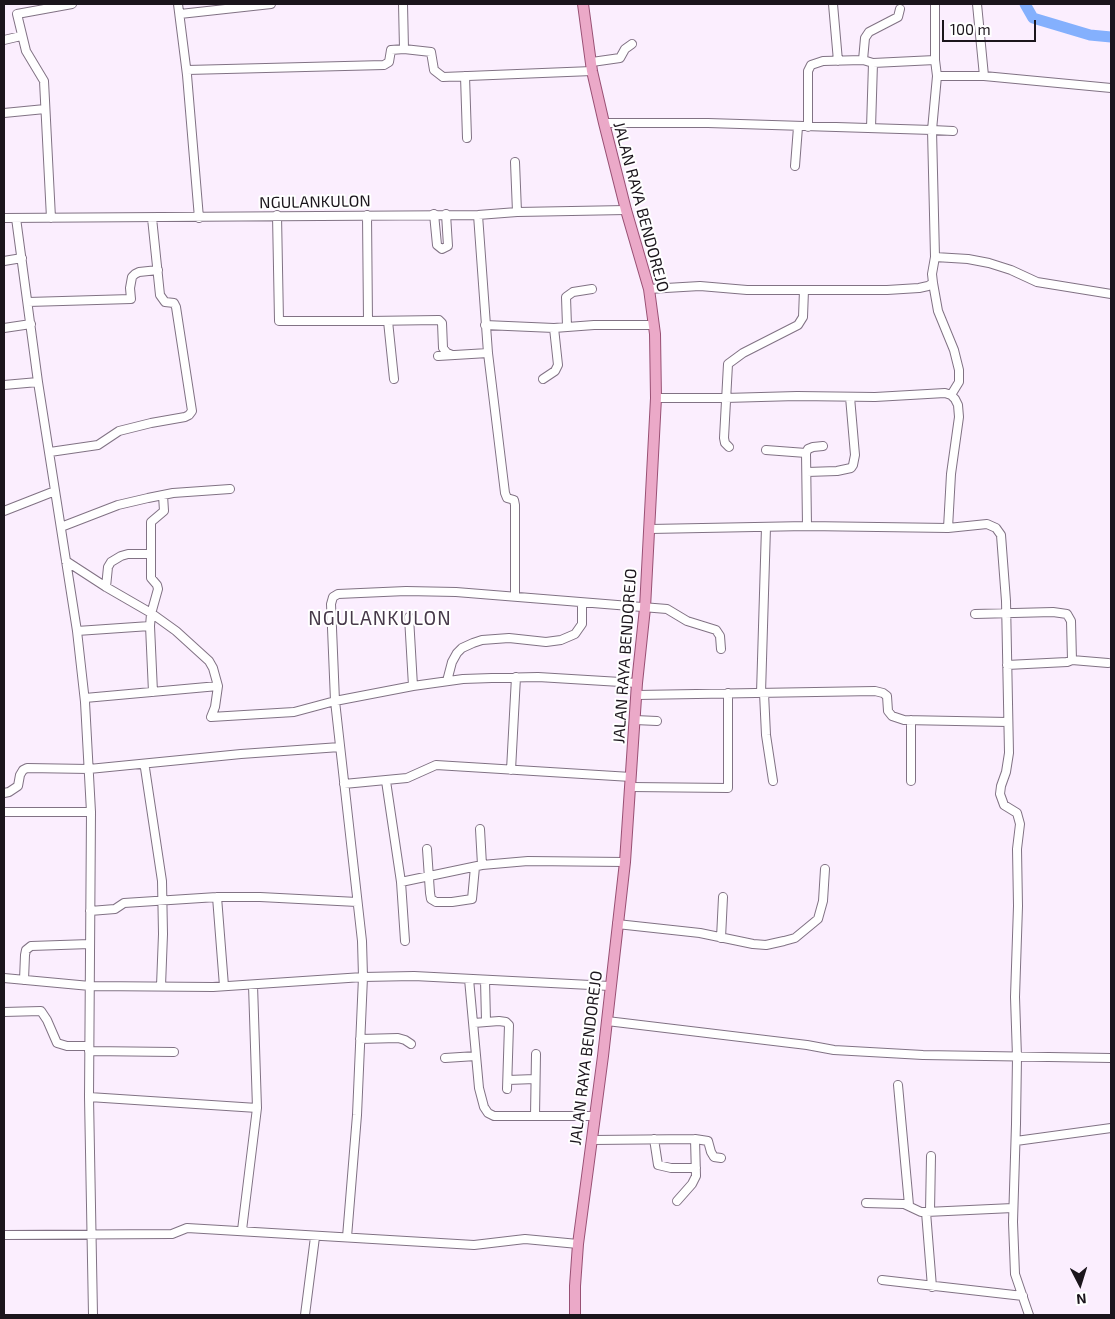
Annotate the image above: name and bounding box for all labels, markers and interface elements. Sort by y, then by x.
scale bar [945,10,1039,42]
text: 100 m [950,20,991,38]
street label: JALAN RAYA BENDOREJO [609,120,673,294]
street label: NGULANKULON [259,191,371,213]
street label: JALAN RAYA BENDOREJO [609,568,641,744]
district label: NGULANKULON [307,608,453,630]
street label: JALAN RAYA BENDOREJO [566,970,606,1146]
north arrow [1055,1259,1105,1309]
text: N [1076,1291,1087,1308]

